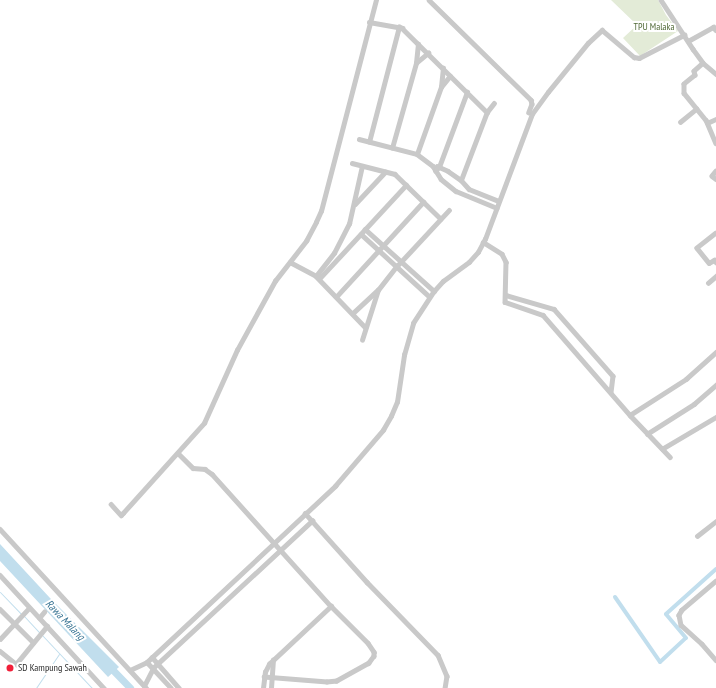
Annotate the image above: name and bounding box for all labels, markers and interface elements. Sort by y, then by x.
park label: TPU Malaka [634,21,674,33]
water label: Rawa Malang [43,597,87,643]
place label: SD Kampung Sawah [18,662,87,674]
marker: SD Kampung Sawah [5,663,15,673]

